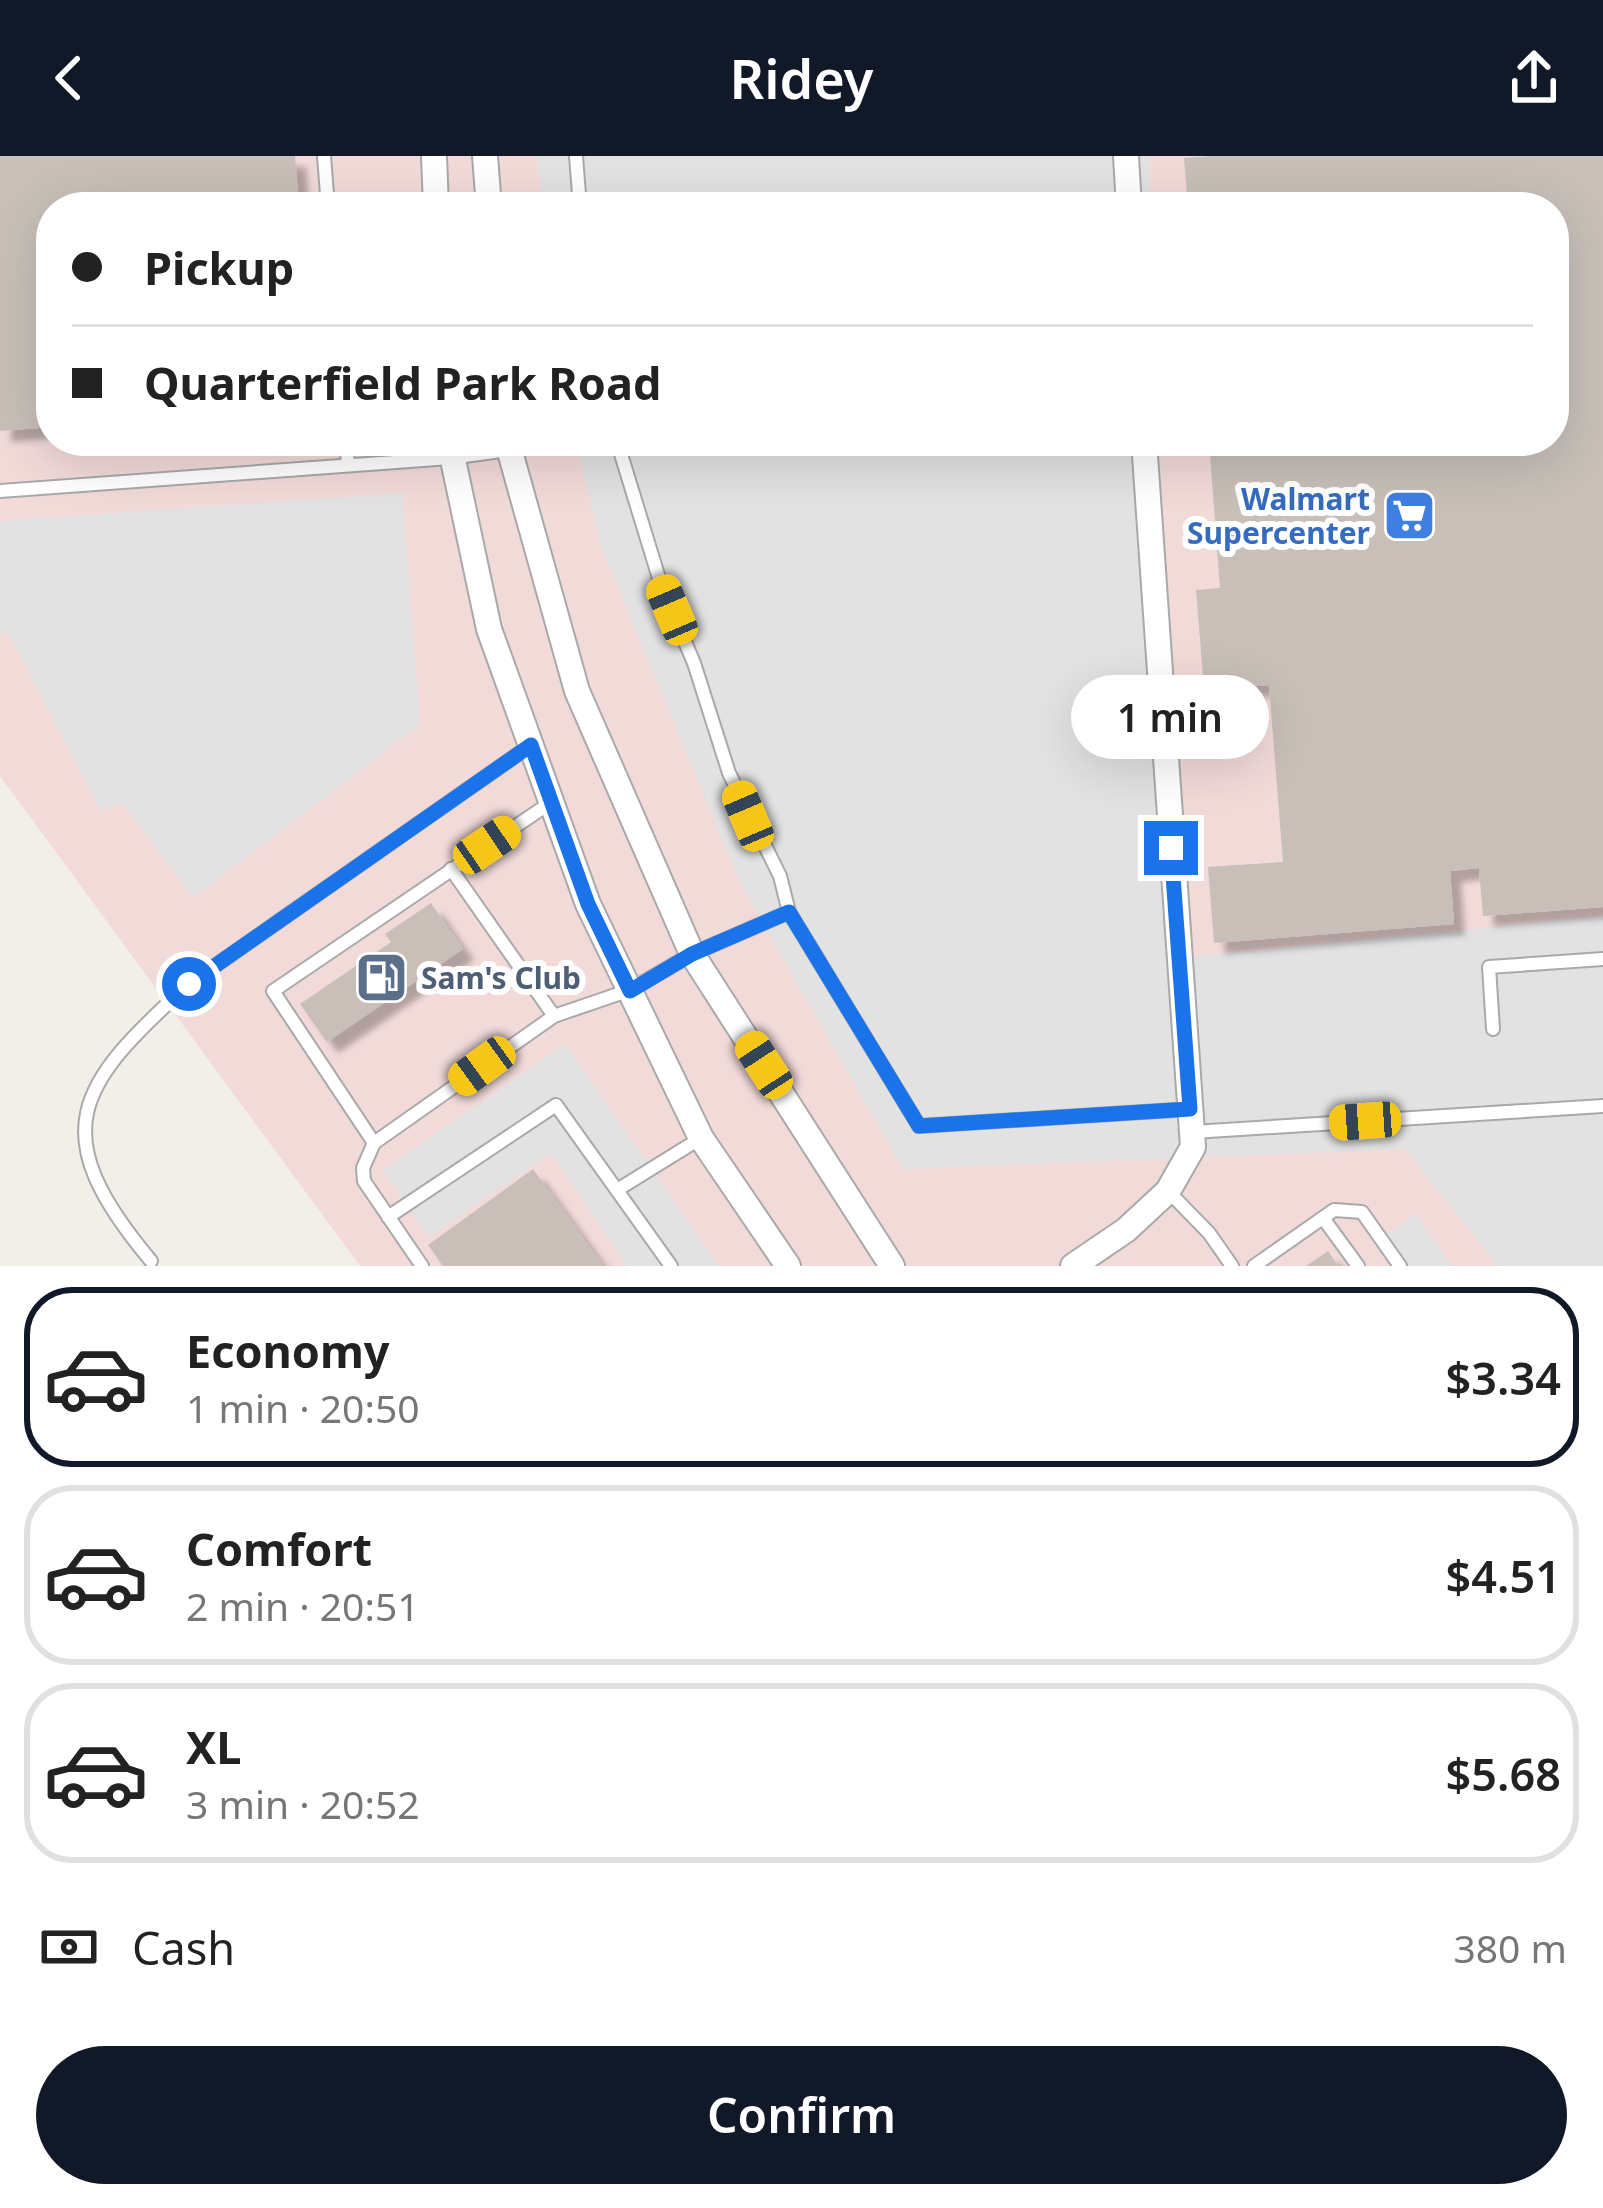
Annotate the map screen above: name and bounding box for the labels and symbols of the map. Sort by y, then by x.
place label: Walmart Supercenter [1187,478,1371,553]
supermarket icon: Walmart Supercenter [1381,487,1437,543]
car [641,570,703,650]
callout: 1 min [1072,674,1270,758]
car [717,776,779,856]
car [447,810,527,880]
route end [1144,821,1198,875]
fuel station icon: Sam's Club [354,949,410,1005]
route start [162,957,216,1011]
place label: Sam's Club [421,957,581,998]
car [729,1025,799,1105]
car [442,1030,522,1102]
car [1328,1101,1402,1141]

